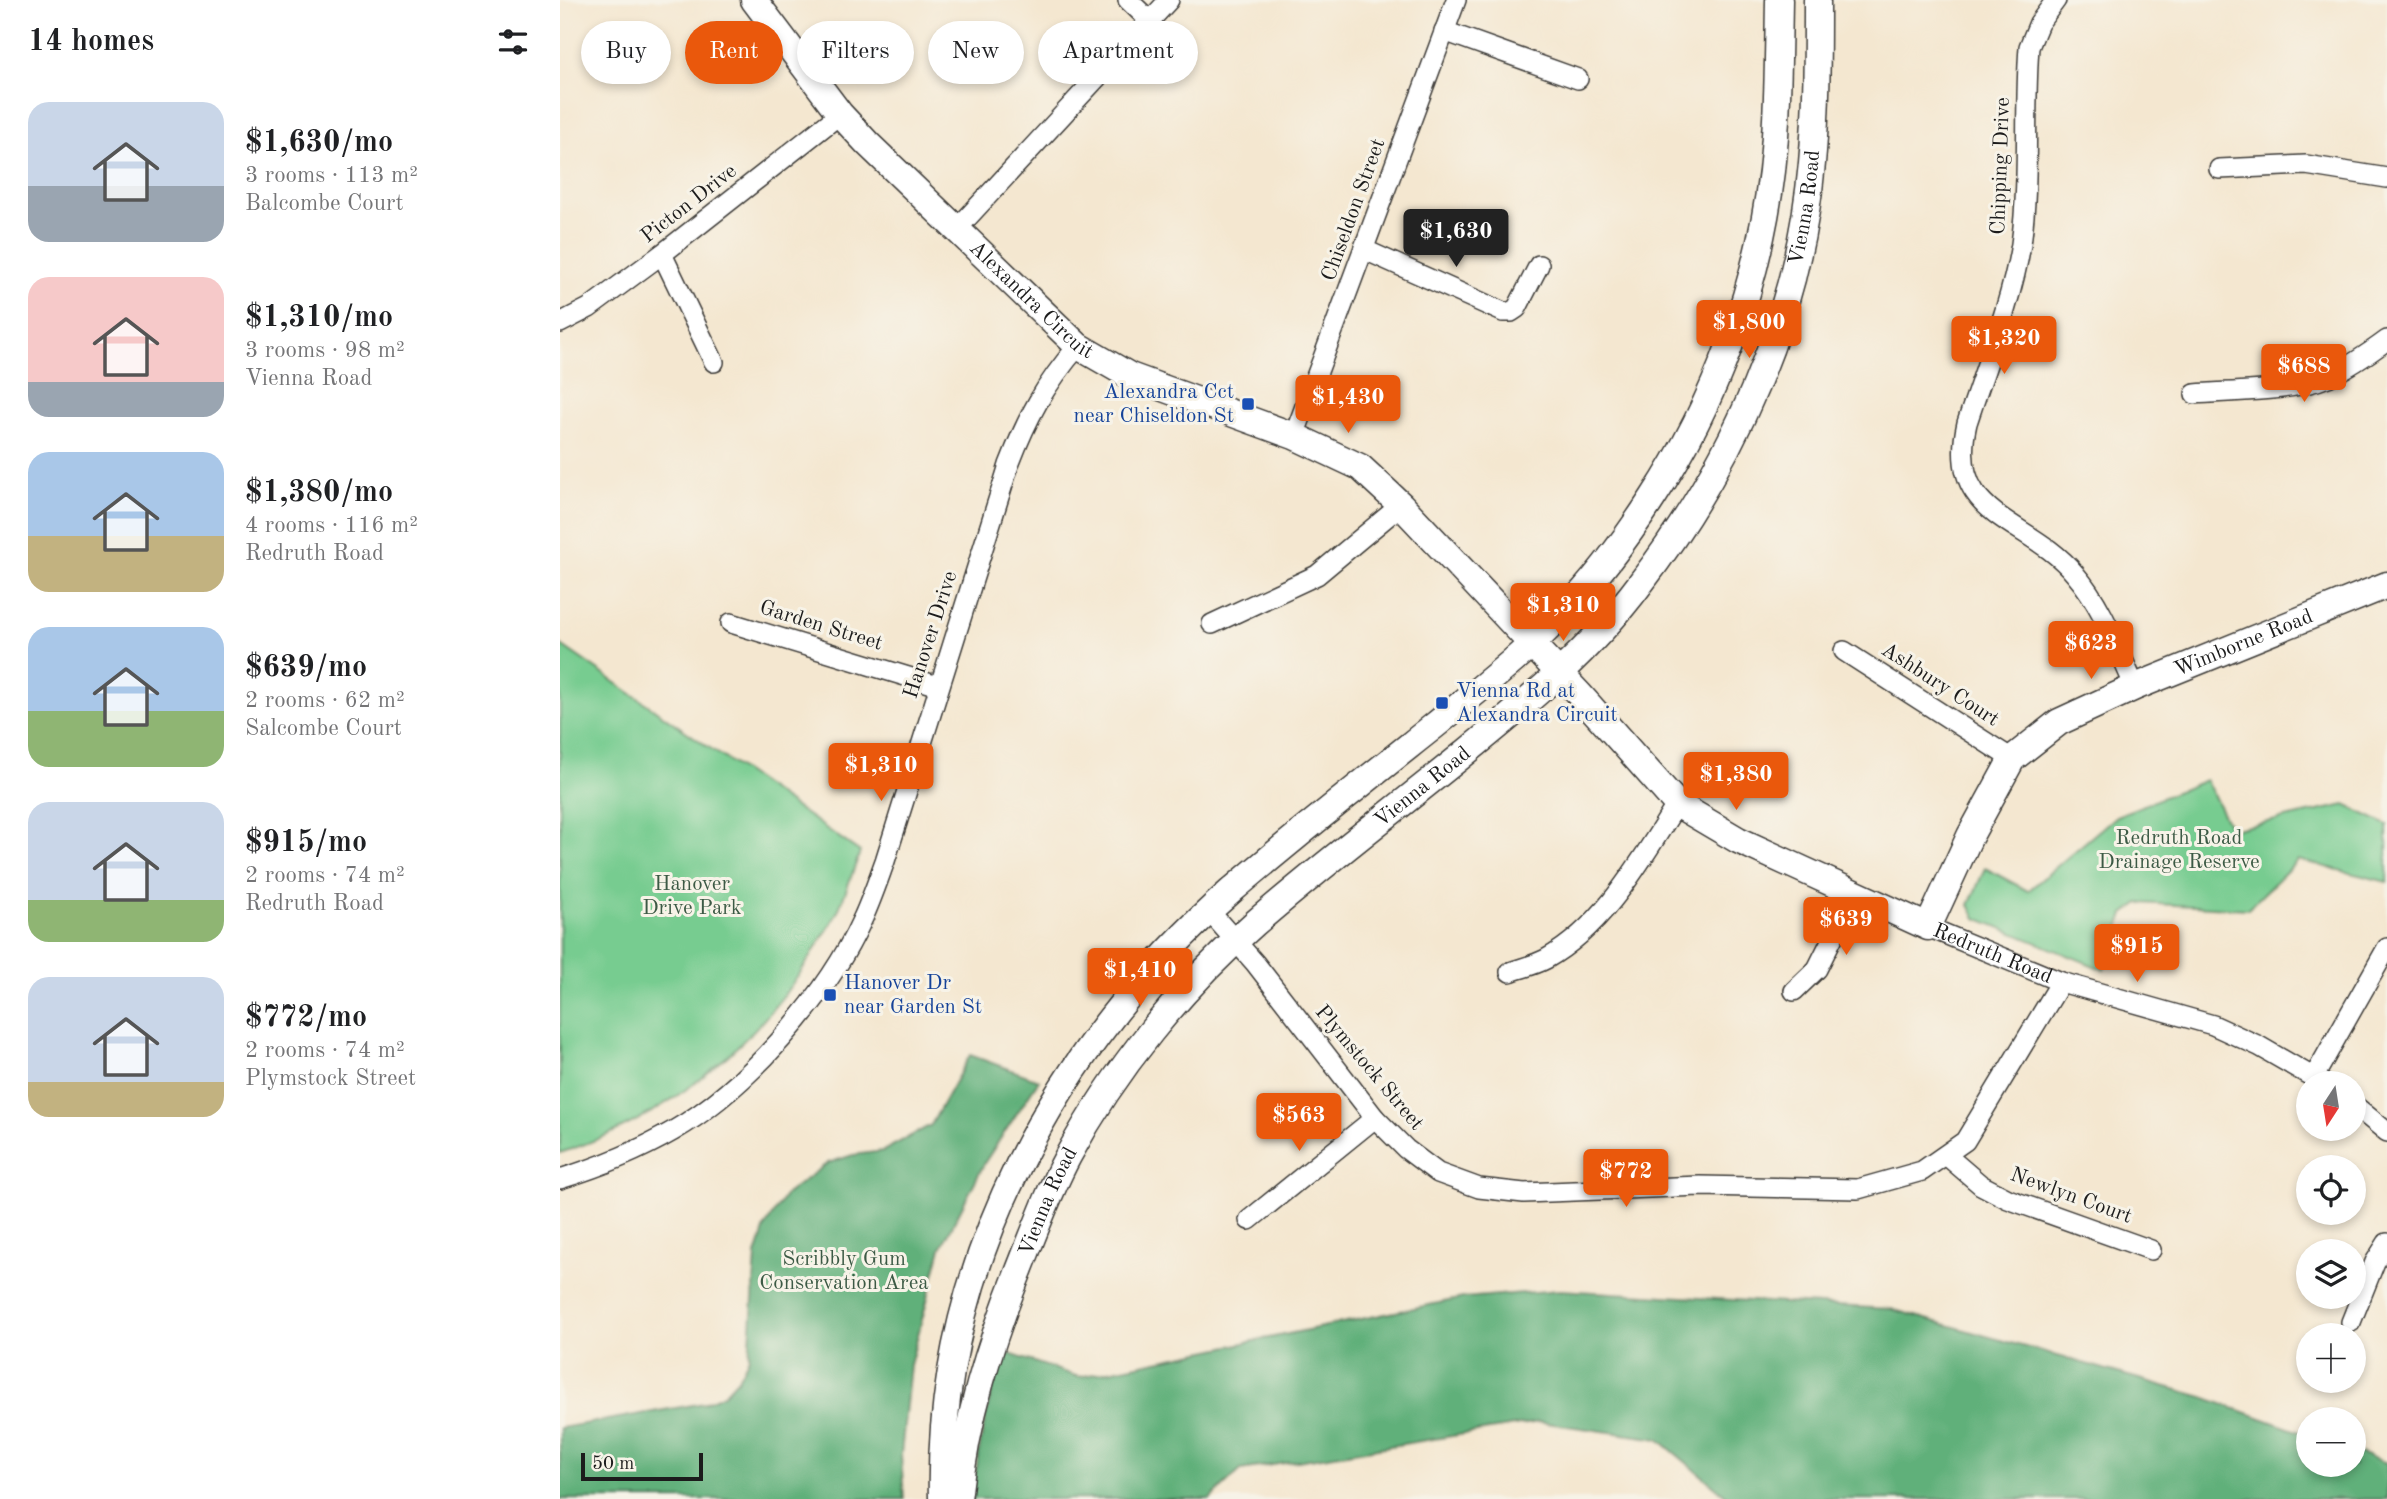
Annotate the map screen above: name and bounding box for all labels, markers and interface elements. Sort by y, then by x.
chip: Buy [581,21,671,84]
chip: Rent [685,21,783,84]
chip: Filters [797,21,914,84]
chip: New [928,21,1024,84]
chip: Apartment [1038,21,1198,84]
icon: filters [494,23,532,61]
text: 14 homes [28,27,154,57]
street label: Chipping Drive [1988,97,2014,235]
text: $1,630/mo [245,128,393,158]
icon: home [84,130,168,214]
street label: Chiseldon Street [1319,136,1389,284]
street label: Vienna Road [1785,149,1824,267]
street label: Picton Drive [637,160,741,248]
text: 3 rooms · 113 m² [245,164,418,187]
text: Balcombe Court [245,192,404,215]
pin: $1,630 [1399,210,1513,269]
text: $1,630 [1419,220,1493,243]
street label: Alexandra Circuit [965,237,1097,363]
pin: $1,800 [1692,300,1806,360]
text: $1,310/mo [245,303,393,333]
icon: home [84,305,168,389]
text: $1,800 [1712,311,1786,334]
pin: $1,320 [1947,316,2061,376]
text: $1,320 [1967,327,2041,350]
text: 3 rooms · 98 m² [245,339,405,362]
pin: $688 [2263,344,2345,404]
text: $688 [2277,355,2331,378]
text: Vienna Road [245,367,372,390]
pin: $1,430 [1291,376,1405,435]
place label: Alexandra Cct near Chiseldon St [1074,382,1234,427]
text: $1,430 [1311,386,1385,409]
marker: Alexandra Cct near Chiseldon St [1240,396,1256,412]
text: $1,380/mo [245,478,393,508]
icon: home [84,480,168,564]
text: 4 rooms · 116 m² [245,514,418,537]
text: Redruth Road [245,542,384,565]
street label: Hanover Drive [901,569,961,701]
pin: $1,310 [1506,584,1620,643]
text: $1,310 [1526,594,1600,617]
street label: Garden Street [757,597,885,655]
street label: Wimborne Road [2171,606,2316,680]
pin: $623 [2050,622,2132,681]
text: $623 [2064,632,2118,655]
street label: Ashbury Court [1877,639,2003,731]
text: $639/mo [245,653,367,683]
icon: home [84,655,168,739]
place label: Vienna Rd at Alexandra Circuit [1456,681,1618,726]
text: 2 rooms · 62 m² [245,689,405,712]
marker: Vienna Rd at Alexandra Circuit [1434,695,1450,711]
text: Salcombe Court [245,717,402,740]
street label: Vienna Road [1371,742,1475,831]
pin: $1,310 [824,744,938,803]
pin: $1,380 [1679,752,1793,812]
text: $1,310 [844,754,918,777]
text: $1,380 [1699,763,1773,786]
text: $915/mo [245,828,367,858]
park label: Redruth Road Drainage Reserve [2098,828,2260,873]
icon: home [84,830,168,914]
text: 2 rooms · 74 m² [245,864,405,887]
park label: Hanover Drive Park [642,874,742,919]
text: Redruth Road [245,892,384,915]
pin: $639 [1805,898,1887,957]
text: $639 [1819,908,1873,931]
street label: Redruth Road [1930,920,2055,988]
pin: $915 [2096,925,2178,984]
text: $915 [2110,935,2164,958]
pin: $1,410 [1083,948,1197,1008]
text: $1,410 [1103,959,1177,982]
place label: Hanover Dr near Garden St [844,973,982,1018]
marker: Hanover Dr near Garden St [822,987,838,1003]
street label: Plymstock Street [1311,1001,1427,1135]
text: $772/mo [245,1003,367,1033]
icon: home [84,1005,168,1089]
text: 2 rooms · 74 m² [245,1039,405,1062]
text: Plymstock Street [245,1067,416,1090]
north arrow [2296,1071,2366,1141]
map controls [2296,1071,2366,1477]
pin: $563 [1258,1094,1340,1153]
text: $563 [1272,1104,1326,1127]
street label: Vienna Road [1015,1144,1081,1259]
pin: $772 [1585,1150,1667,1209]
button: locate [2296,1155,2366,1225]
text: $772 [1599,1160,1653,1183]
street label: Newlyn Court [2007,1164,2135,1228]
button: layers [2296,1239,2366,1309]
park label: Scribbly Gum Conservation Area [759,1249,929,1294]
button: + [2296,1323,2366,1393]
button: − [2296,1407,2366,1477]
scale bar [581,1450,704,1482]
text: 50 m [592,1455,634,1474]

